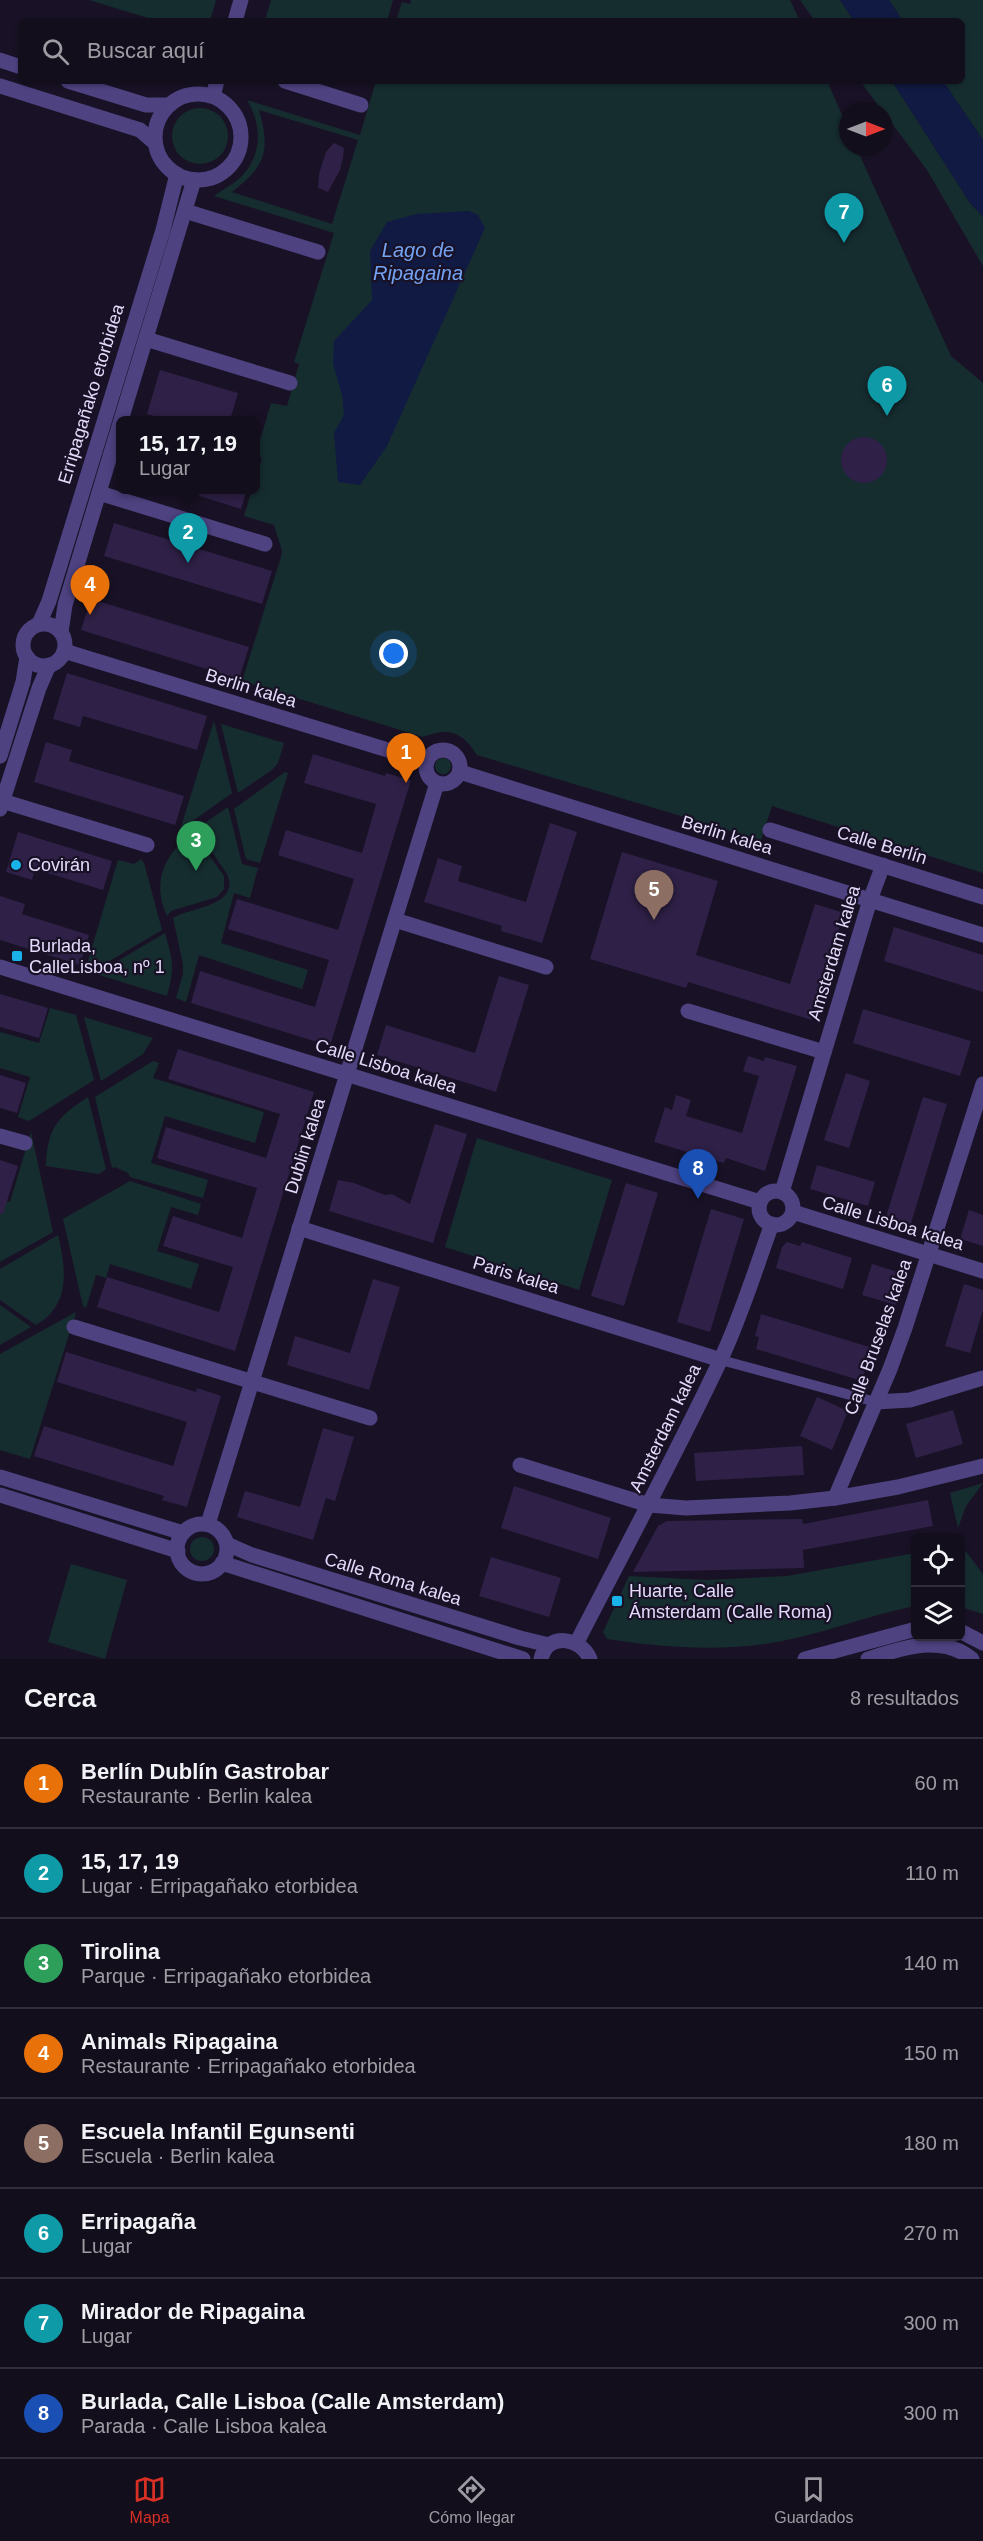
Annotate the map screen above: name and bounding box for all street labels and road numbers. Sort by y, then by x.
street label: Erripagañako etorbidea [54,301,128,486]
street label: Berlin kalea [203,665,300,712]
street label: Berlin kalea [679,812,776,859]
street label: Calle Berlín [835,822,929,868]
street label: Amsterdam kalea [804,882,864,1023]
street label: Calle Lisboa kalea [313,1035,460,1097]
street label: Dublin kalea [281,1095,329,1196]
street label: Calle Lisboa kalea [820,1192,967,1254]
street label: Paris kalea [470,1252,562,1298]
street label: Calle Bruselas kalea [841,1256,916,1418]
street label: Amsterdam kalea [625,1360,705,1495]
street label: Calle Roma kalea [322,1549,465,1610]

